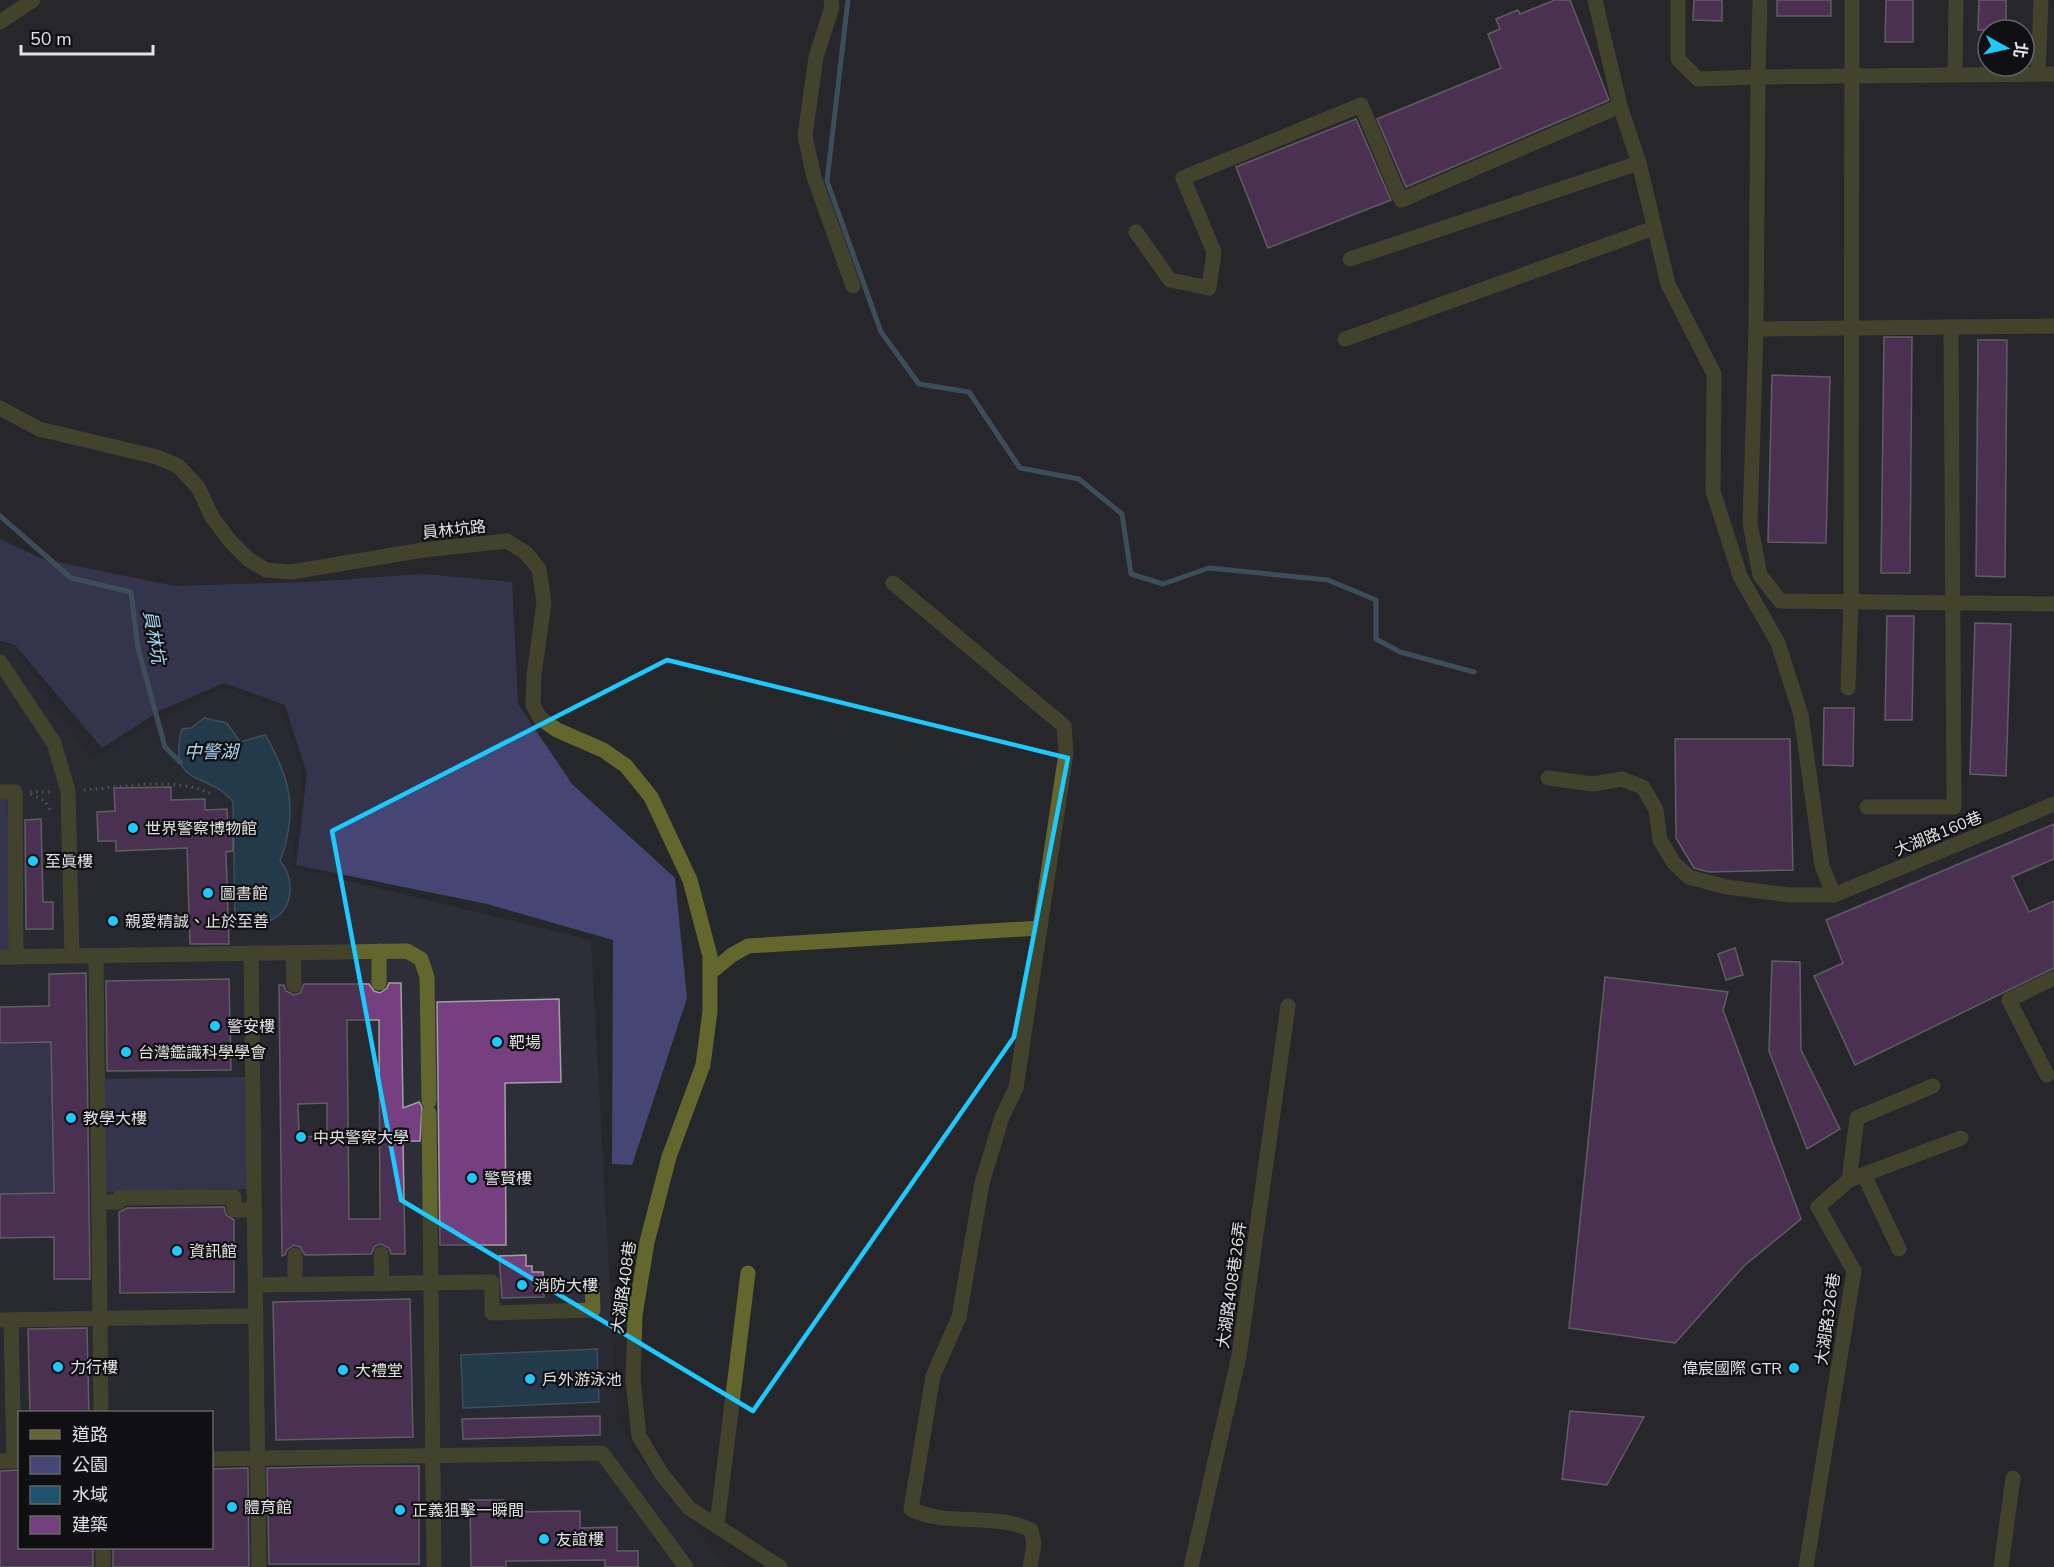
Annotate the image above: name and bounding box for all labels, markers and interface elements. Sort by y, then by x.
scale bar [21,18,153,56]
north arrow [1976,18,2036,78]
text: 50 m [30,27,72,51]
text: 北 [2008,40,2032,59]
street label: 員林坑路 [421,516,487,544]
water label: 員林坑 [137,608,171,669]
water label: 中警湖 [184,740,241,764]
street label: 大湖路160巷 [1891,806,1986,862]
place label: 世界警察博物館 [145,818,257,840]
marker: 世界警察博物館 [126,821,140,835]
place label: 至眞樓 [45,851,93,873]
marker: 至眞樓 [26,854,40,868]
place label: 圖書館 [220,883,268,905]
marker: 圖書館 [201,886,215,900]
place label: 親愛精誠、止於至善 [125,911,269,933]
marker: 親愛精誠、止於至善 [106,914,120,928]
place label: 警安樓 [227,1016,275,1038]
marker: 警安樓 [208,1019,222,1033]
place label: 靶場 [509,1032,541,1054]
marker: 靶場 [490,1035,504,1049]
place label: 台灣鑑識科學學會 [138,1042,266,1064]
marker: 台灣鑑識科學學會 [119,1045,133,1059]
place label: 教學大樓 [83,1108,147,1130]
marker: 教學大樓 [64,1111,78,1125]
place label: 中央警察大學 [313,1127,409,1149]
marker: 中央警察大學 [294,1130,308,1144]
place label: 警賢樓 [484,1168,532,1190]
marker: 警賢樓 [465,1171,479,1185]
street label: 大湖路408巷26弄 [1212,1220,1252,1350]
street label: 大湖路408巷 [607,1240,641,1335]
place label: 資訊館 [189,1241,237,1263]
marker: 資訊館 [170,1244,184,1258]
street label: 大湖路326巷 [1811,1272,1845,1367]
place label: 消防大樓 [534,1275,598,1297]
marker: 消防大樓 [515,1278,529,1292]
place label: 力行樓 [70,1357,118,1379]
place label: 偉宸國際 GTR [1682,1358,1782,1380]
marker: 力行樓 [51,1360,65,1374]
place label: 大禮堂 [355,1360,403,1382]
marker: 偉宸國際 GTR [1787,1361,1801,1375]
marker: 大禮堂 [336,1363,350,1377]
place label: 戶外游泳池 [542,1369,622,1391]
marker: 戶外游泳池 [523,1372,537,1386]
legend [18,1411,213,1549]
text: 道路 [72,1423,108,1447]
text: 公園 [72,1453,108,1477]
text: 水域 [72,1483,108,1507]
place label: 體育館 [244,1497,292,1519]
marker: 體育館 [225,1500,239,1514]
place label: 正義狙擊一瞬間 [412,1500,524,1522]
marker: 正義狙擊一瞬間 [393,1503,407,1517]
text: 建築 [72,1513,108,1537]
place label: 友誼樓 [556,1529,604,1551]
marker: 友誼樓 [537,1532,551,1546]

